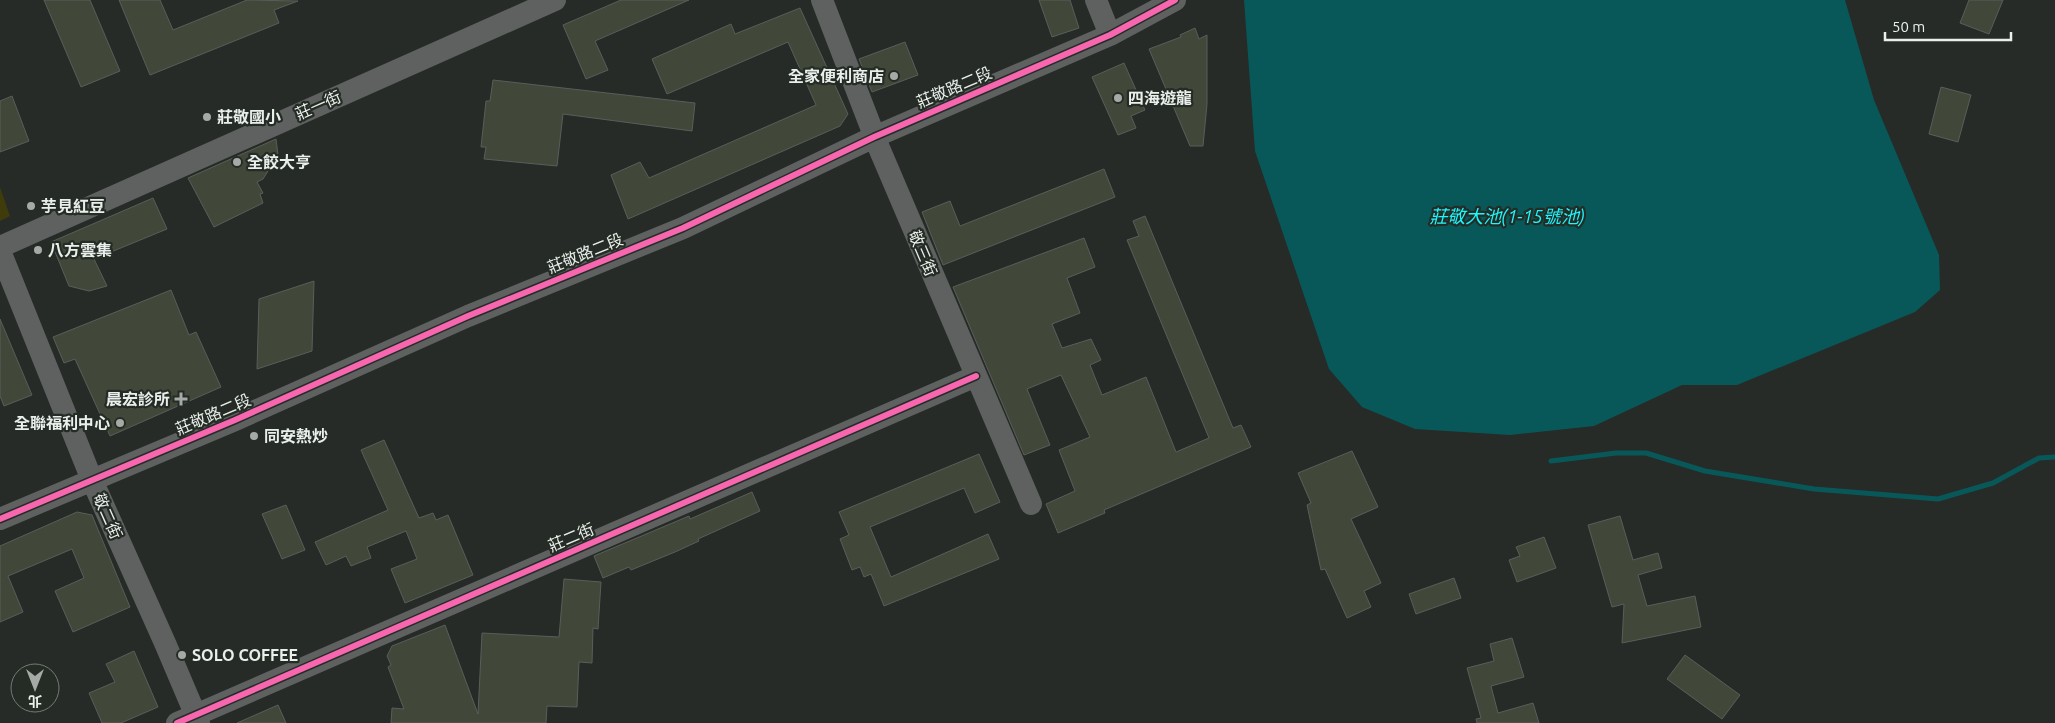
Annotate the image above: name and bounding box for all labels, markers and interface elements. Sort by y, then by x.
scale bar [1885,10,2011,42]
text: 50 m [1892,18,1925,35]
street label: 莊敬路二段 [914,63,994,111]
place label: 全家便利商店 [788,67,884,85]
marker: 全家便利商店 [888,70,900,82]
street label: 莊一街 [292,87,344,123]
place label: 四海遊龍 [1128,89,1192,107]
marker: 四海遊龍 [1112,92,1124,104]
place label: 莊敬國小 [217,108,281,126]
marker: 莊敬國小 [201,111,213,123]
place label: 全餃大亨 [247,153,311,171]
marker: 全餃大亨 [231,156,243,168]
place label: 芋見紅豆 [41,197,105,215]
marker: 芋見紅豆 [25,200,37,212]
water label: 莊敬大池(1-15號池) [1429,206,1585,227]
street label: 敬三街 [905,227,941,279]
street label: 莊敬路二段 [545,230,625,276]
place label: 八方雲集 [48,241,112,259]
marker: 八方雲集 [32,244,44,256]
place label: 晨宏診所 [106,390,170,408]
street label: 莊敬路二段 [173,390,253,438]
marker: 晨宏診所 [174,392,188,406]
place label: 全聯福利中心 [14,414,110,432]
marker: 全聯福利中心 [114,417,126,429]
place label: 同安熱炒 [264,427,328,445]
marker: 同安熱炒 [248,430,260,442]
street label: 敬二街 [90,490,126,542]
street label: 莊二街 [545,519,597,555]
place label: SOLO COFFEE [192,646,298,664]
marker: SOLO COFFEE [176,649,188,661]
north arrow [10,663,60,713]
text: 北 [28,693,42,709]

